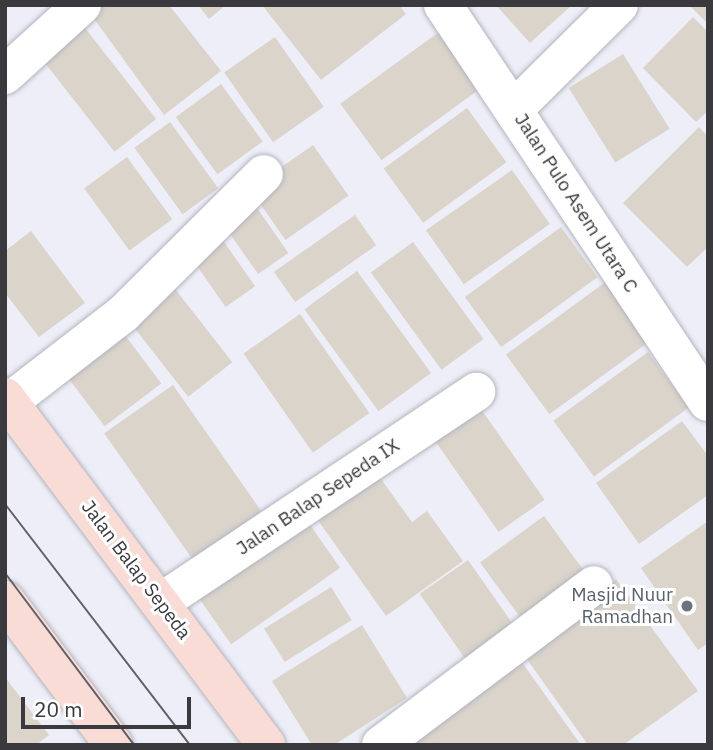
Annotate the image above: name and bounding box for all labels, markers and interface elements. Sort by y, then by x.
street label: Jalan Pulo Asem Utara C [510,109,642,297]
street label: Jalan Balap Sepeda IX [232,434,404,560]
street label: Jalan Balap Sepeda [76,496,196,644]
place label: Masjid Nuur Ramadhan [571,584,673,628]
marker: Masjid Nuur Ramadhan [679,598,695,614]
scale bar [24,684,194,728]
text: 20 m [34,695,83,723]

